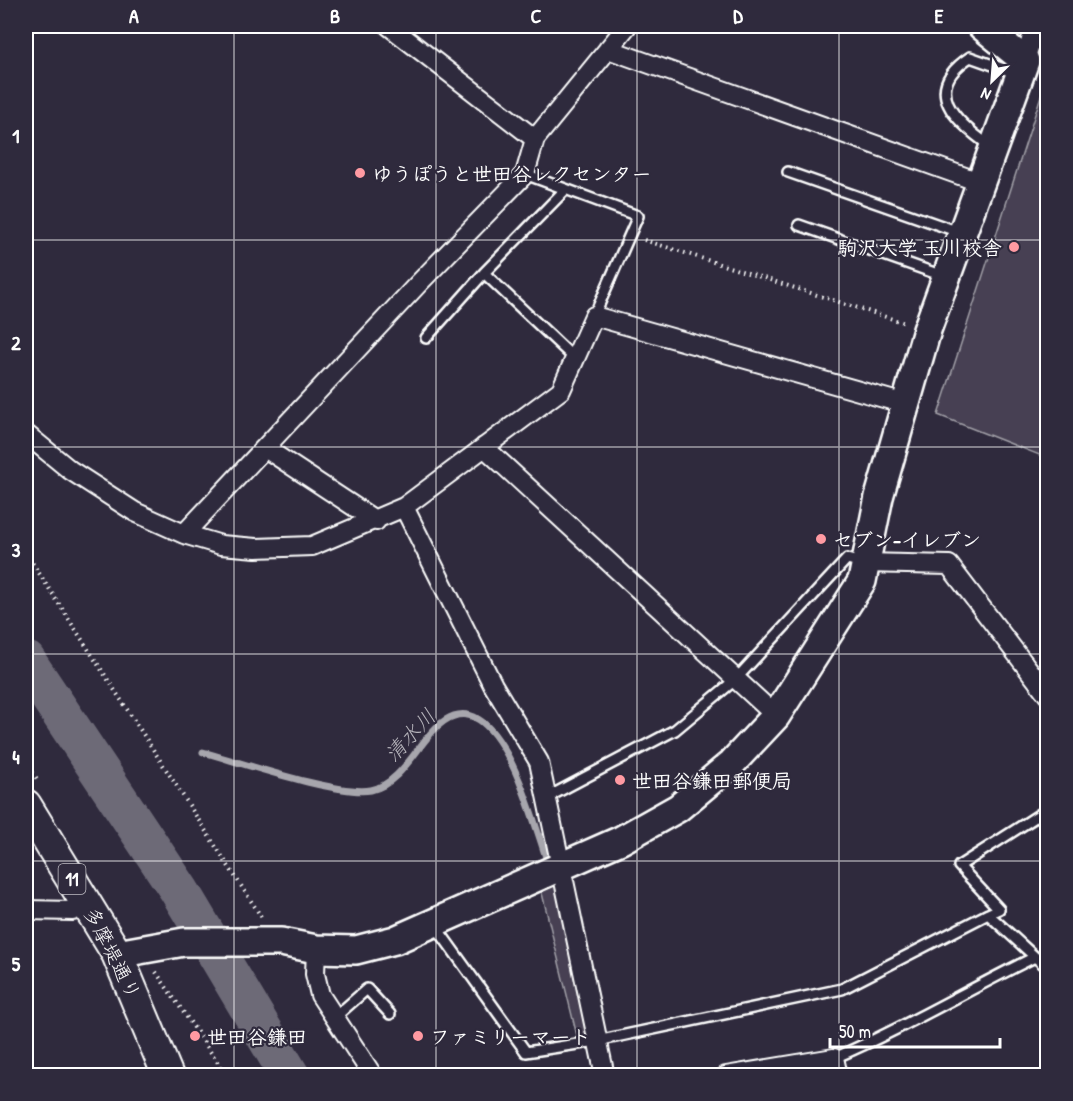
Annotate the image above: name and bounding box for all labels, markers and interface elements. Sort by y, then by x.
text: A [129,2,139,29]
text: B [330,2,340,29]
text: C [531,2,542,29]
text: D [733,2,743,29]
text: E [935,2,944,29]
north arrow [962,51,1022,111]
text: N [977,83,994,106]
text: 1 [12,122,20,149]
place label: ゆうぽうと世田谷レクセンター [372,160,652,187]
marker: ゆうぽうと世田谷レクセンター [353,166,367,180]
place label: 駒沢大学 玉川校舎 [837,234,1002,261]
marker: 駒沢大学 玉川校舎 [1007,240,1021,254]
text: 2 [11,329,21,356]
place label: セブン-イレブン [833,526,981,553]
marker: セブン-イレブン [814,532,828,546]
text: 3 [12,536,21,563]
water label: 清水川 [378,702,442,768]
text: 4 [12,743,20,770]
place label: 世田谷鎌田郵便局 [632,767,792,794]
marker: 世田谷鎌田郵便局 [613,773,627,787]
road number: 11 [58,864,86,894]
street label: 多摩堤通り [78,902,148,1004]
text: 5 [12,950,21,977]
scale bar [830,1011,1000,1049]
text: 50 m [839,1019,871,1044]
place label: 世田谷鎌田 [207,1023,307,1050]
place label: ファミリーマート [430,1023,591,1050]
marker: 世田谷鎌田 [188,1029,202,1043]
marker: ファミリーマート [411,1029,425,1043]

